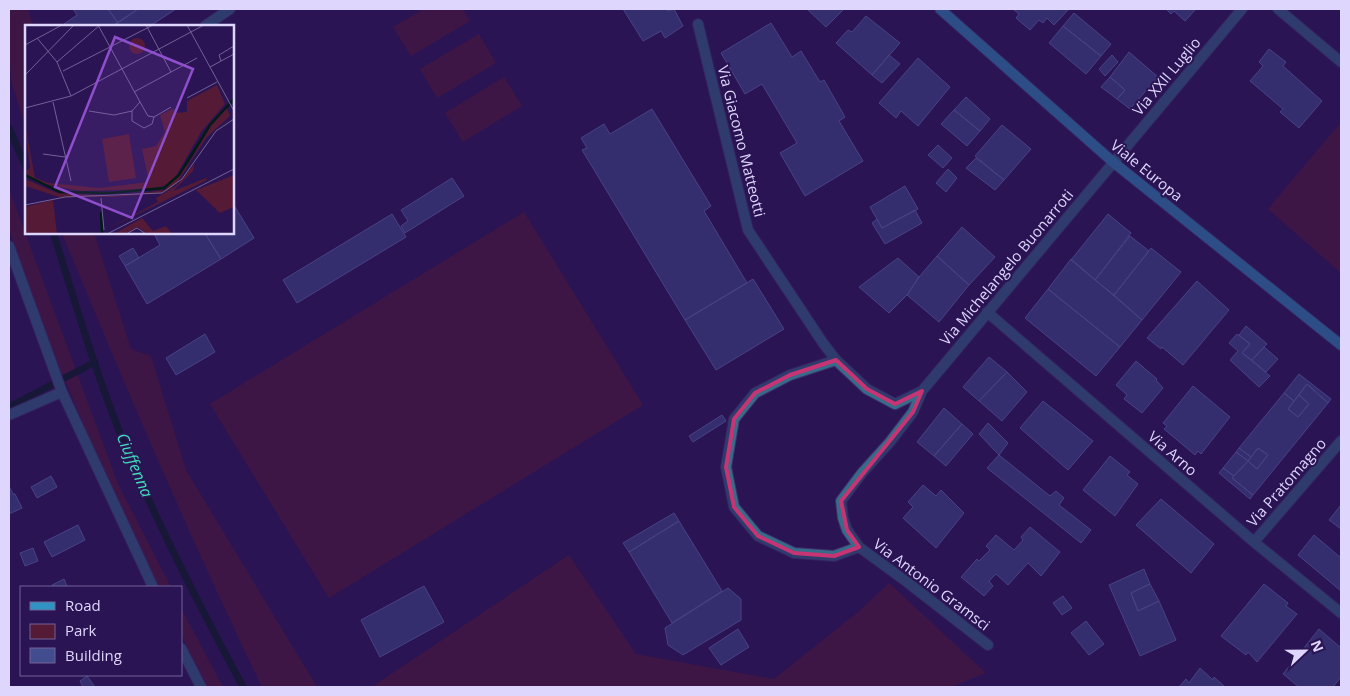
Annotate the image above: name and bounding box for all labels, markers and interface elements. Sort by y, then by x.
inset map [25,25,234,234]
street label: Via XXII Luglio [1127,33,1205,119]
street label: Via Giacomo Matteotti [713,63,771,219]
street label: Viale Europa [1107,135,1187,205]
street label: Via Michelangelo Buonarroti [935,185,1077,349]
street label: Via Arno [1144,426,1202,480]
water label: Ciuffenna [112,429,158,501]
street label: Via Pratomagno [1242,433,1330,531]
street label: Via Antonio Gramsci [870,533,994,635]
legend [20,586,182,676]
text: Road [65,595,101,615]
text: Park [65,620,96,640]
north arrow [1280,626,1330,676]
text: N [1307,637,1328,655]
text: Building [65,645,122,665]

